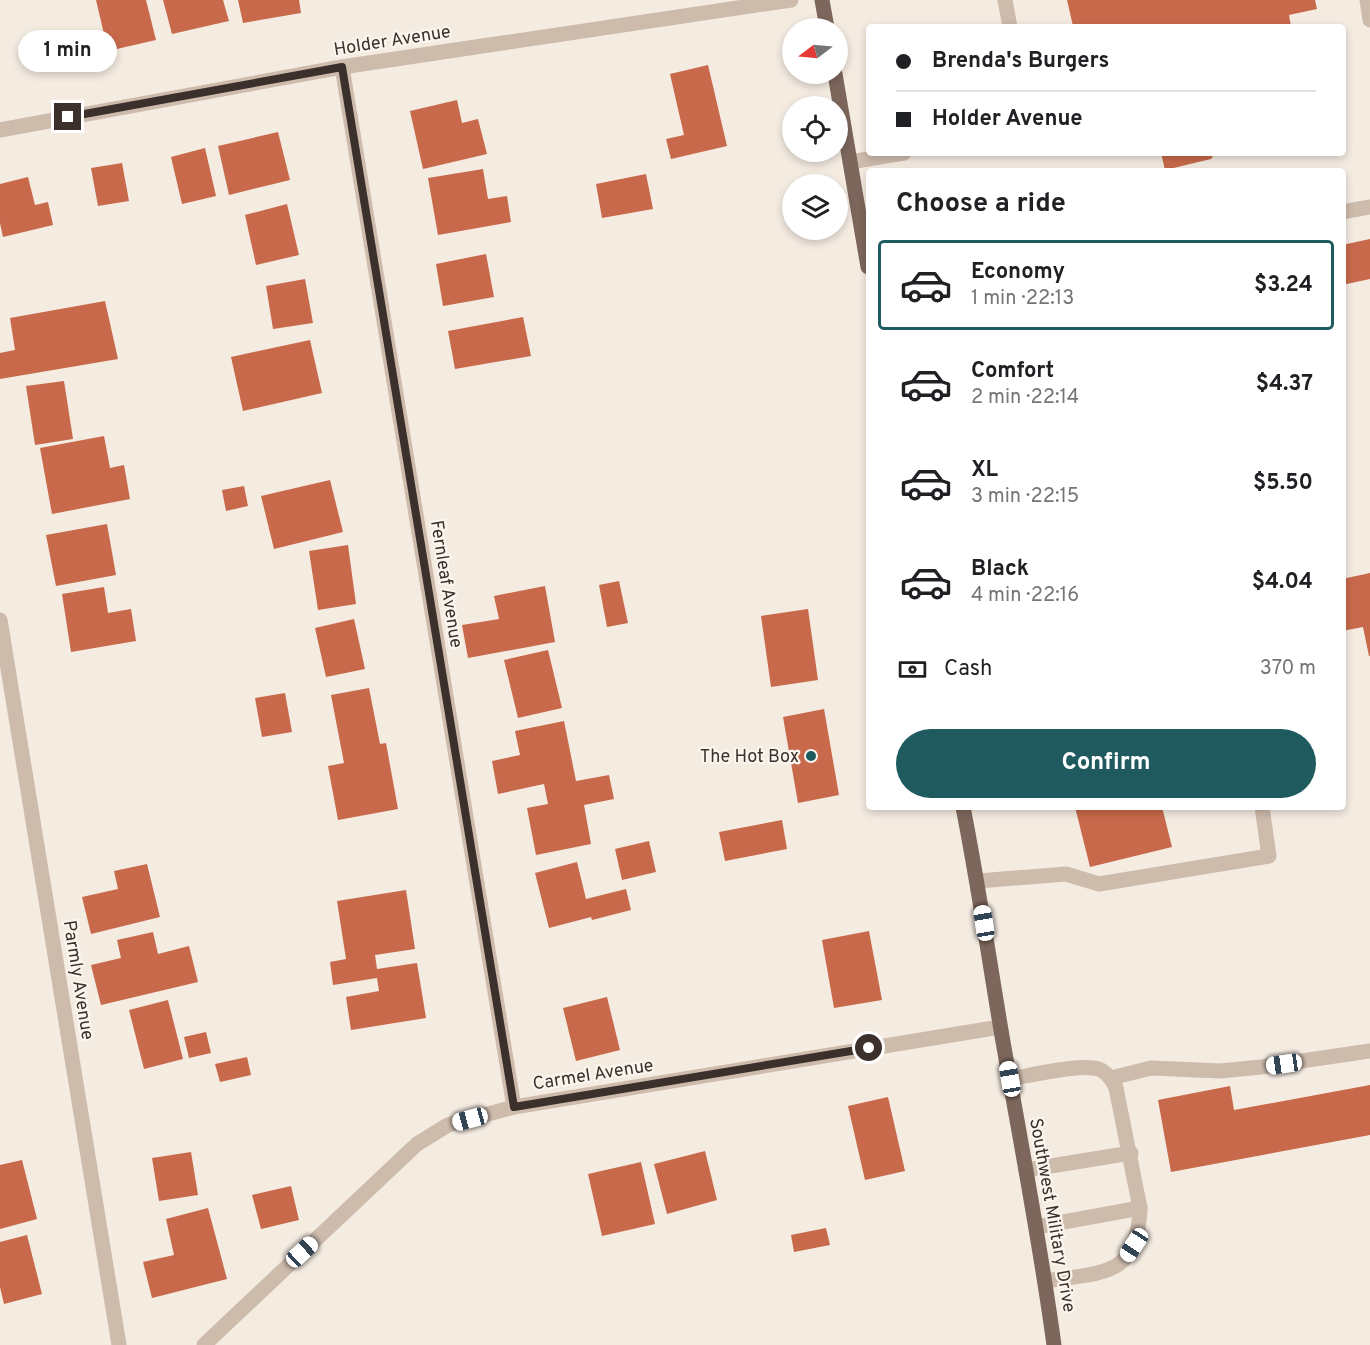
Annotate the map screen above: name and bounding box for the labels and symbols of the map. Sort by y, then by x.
north arrow [782,18,848,84]
street label: Holder Avenue [332,21,452,62]
callout: 1 min [19,30,118,72]
route end [54,103,81,130]
street label: Fernleaf Avenue [424,519,467,650]
place label: The Hot Box [700,746,799,769]
marker: The Hot Box [804,749,818,763]
car [972,904,996,942]
street label: Parmly Avenue [57,919,98,1042]
route start [855,1034,882,1061]
car [1265,1053,1303,1075]
street label: Carmel Avenue [531,1055,655,1096]
car [998,1060,1022,1098]
car [450,1106,490,1132]
street label: Southwest Military Drive [1023,1116,1080,1314]
car [1117,1225,1151,1265]
car [283,1233,321,1271]

